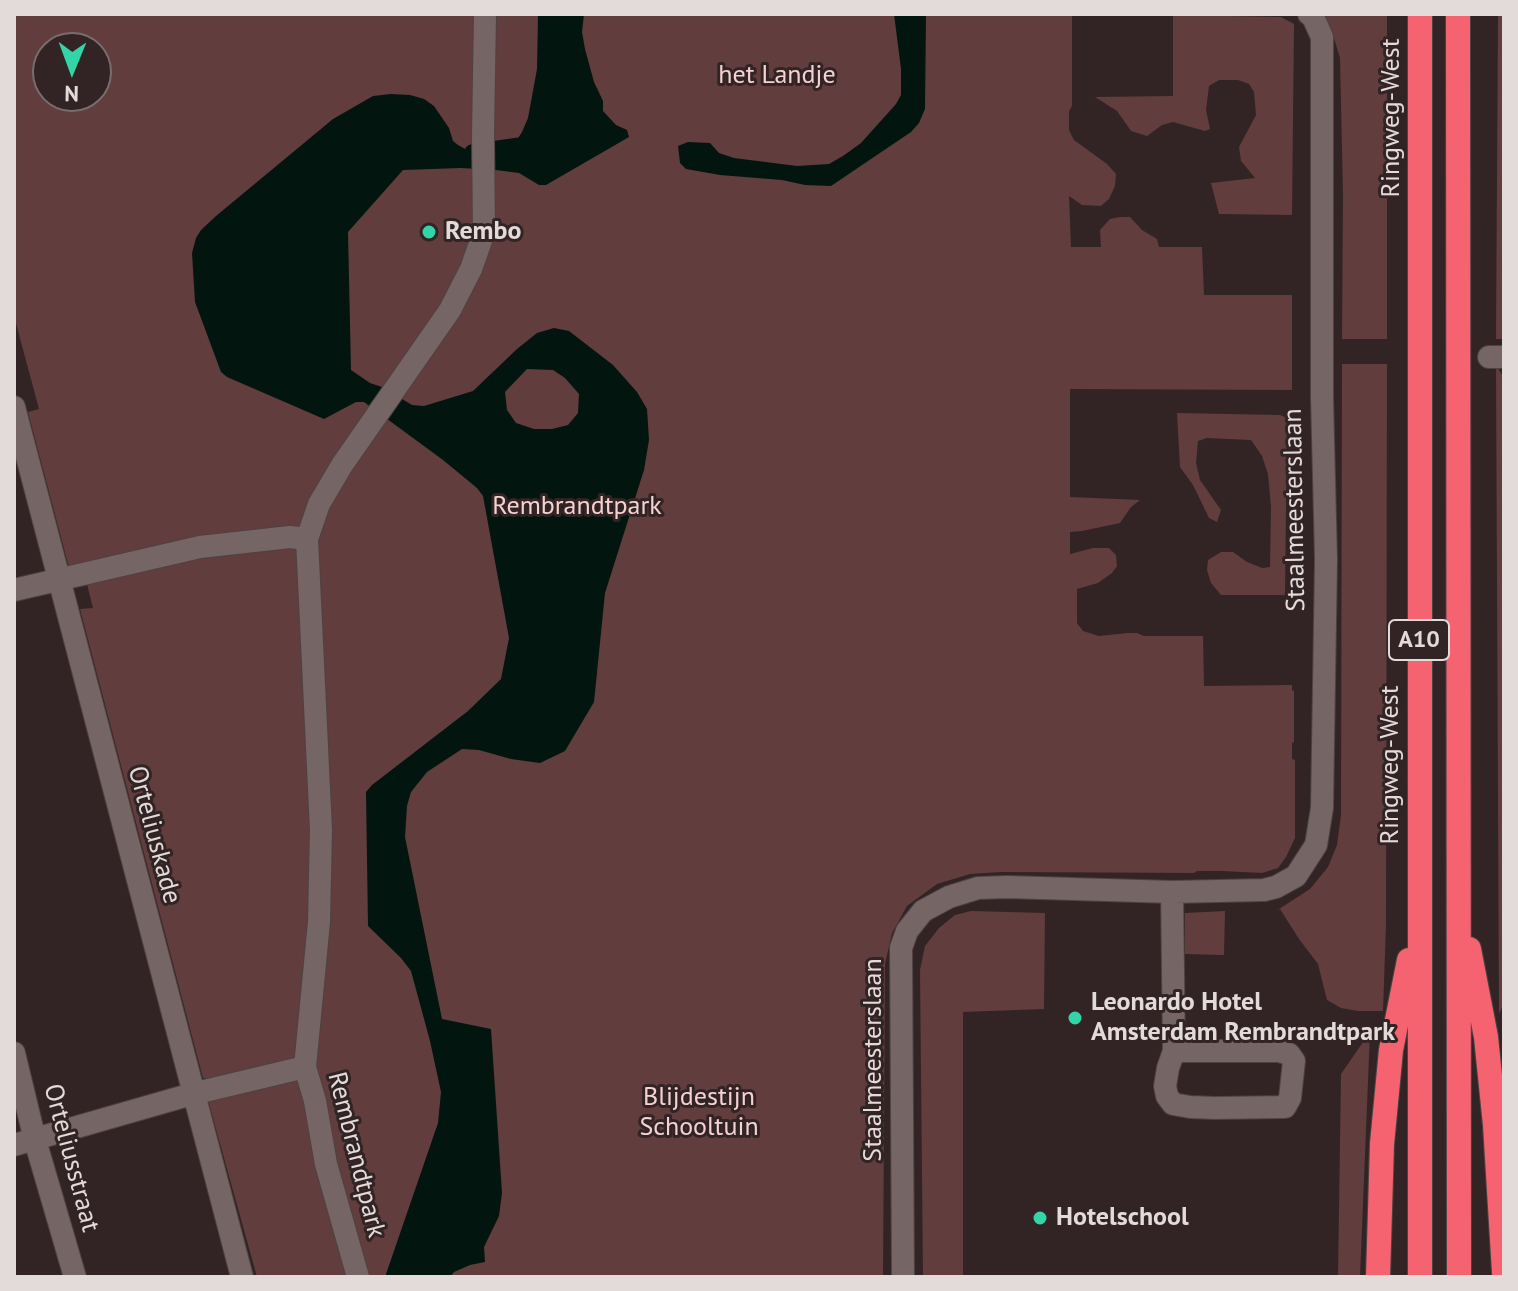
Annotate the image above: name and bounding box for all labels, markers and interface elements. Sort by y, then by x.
north arrow [32,32,112,112]
street label: Ringweg-West [1376,38,1408,198]
park label: het Landje [718,60,836,92]
text: N [64,80,79,108]
place label: Rembo [445,216,521,248]
marker: Rembo [420,223,438,241]
street label: Staalmeesterslaan [1278,408,1312,612]
park label: Rembrandtpark [492,491,662,523]
road number: A10 [1389,620,1449,660]
street label: Ringweg-West [1375,685,1407,845]
street label: Orteliuskade [121,763,187,907]
street label: Staalmeesterslaan [858,958,890,1162]
place label: Leonardo Hotel Amsterdam Rembrandtpark [1091,987,1395,1048]
marker: Leonardo Hotel Amsterdam Rembrandtpark [1066,1009,1084,1027]
street label: Rembrandtpark [320,1069,392,1241]
street label: Orteliusstraat [36,1081,106,1235]
park label: Blijdestijn Schooltuin [639,1082,759,1144]
place label: Hotelschool [1056,1202,1189,1234]
marker: Hotelschool [1031,1209,1049,1227]

